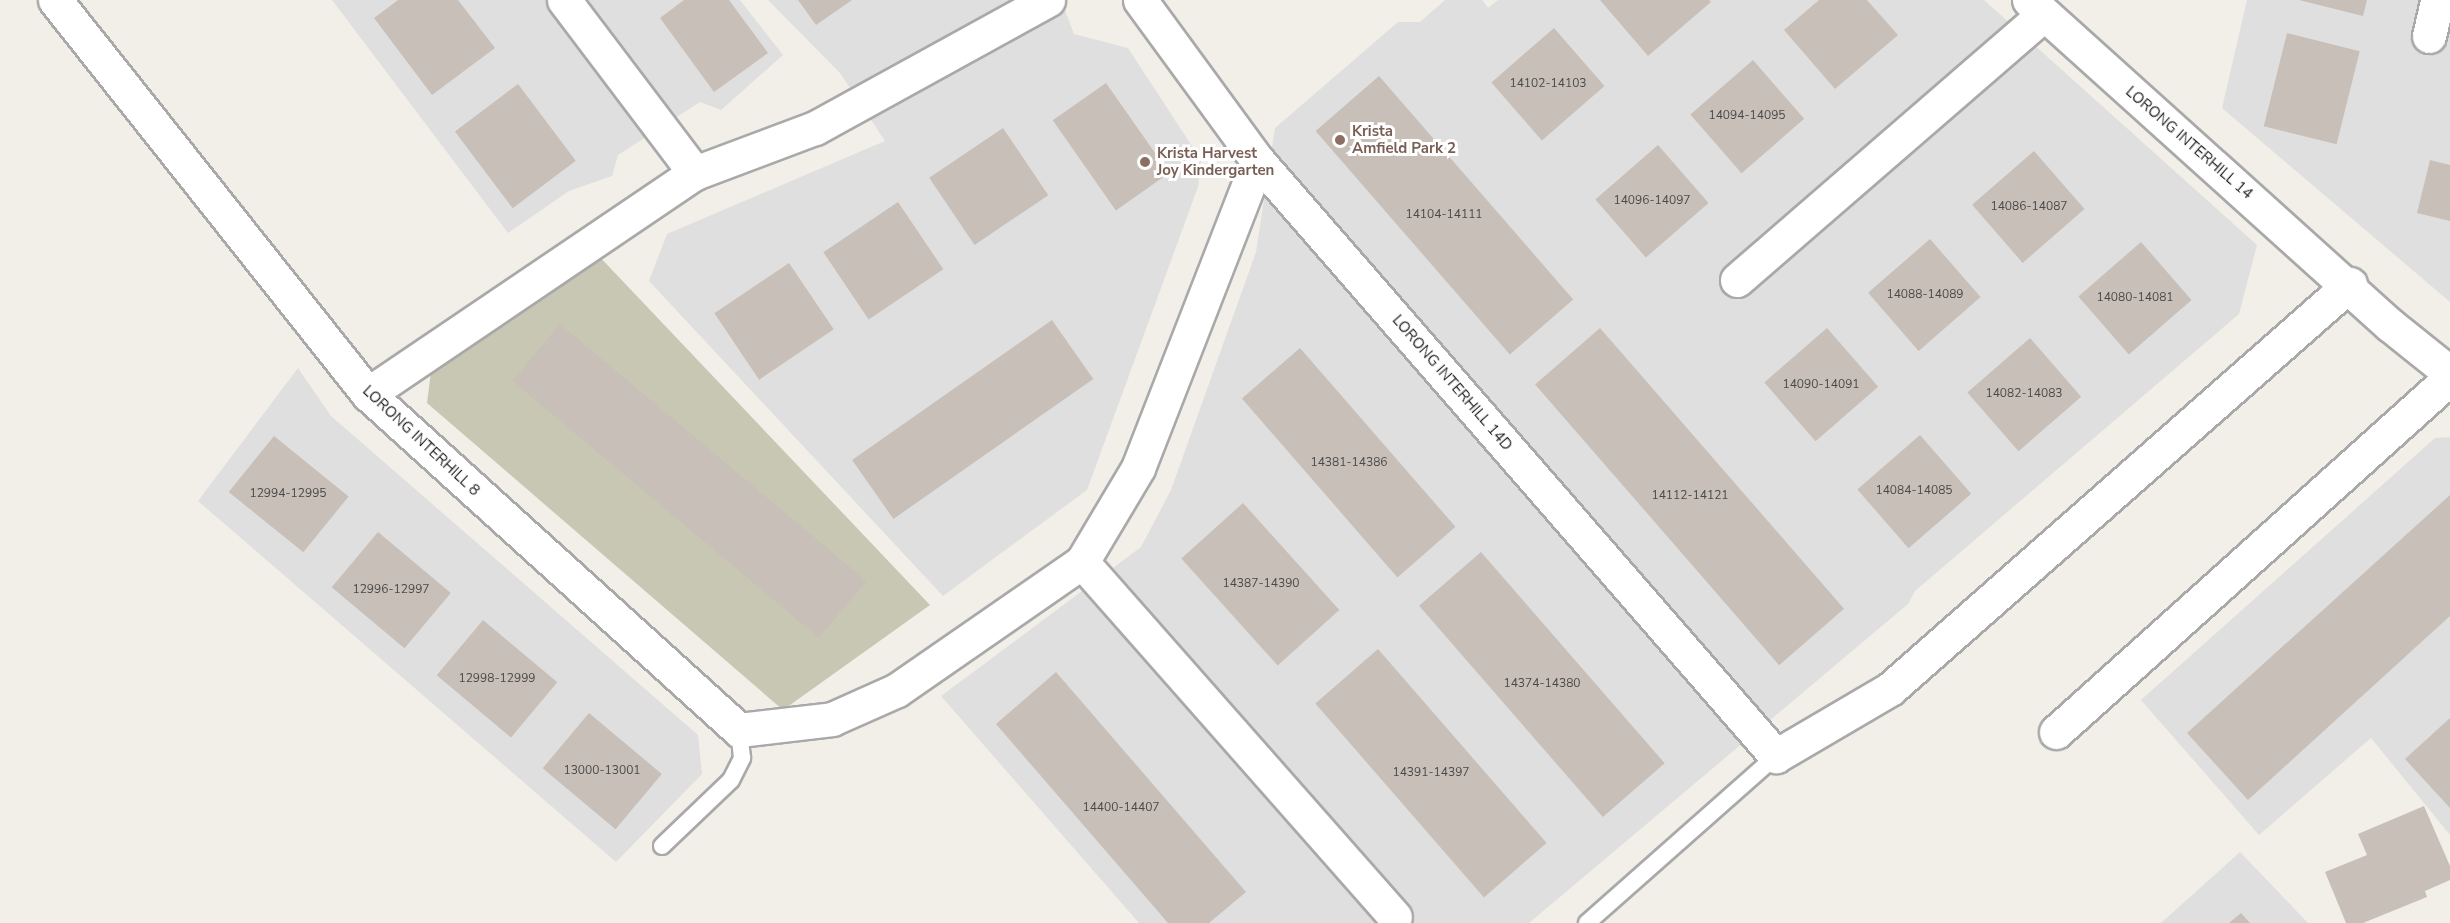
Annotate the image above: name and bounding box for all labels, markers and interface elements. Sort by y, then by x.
house number: 14102-14103 [1509,77,1587,91]
street label: LORONG INTERHILL 14 [2122,83,2256,203]
house number: 14094-14095 [1708,109,1786,123]
place label: Krista Amfield Park 2 [1352,122,1456,157]
marker: Krista Amfield Park 2 [1333,133,1347,147]
place label: Krista Harvest Joy Kindergarten [1157,144,1274,179]
marker: Krista Harvest Joy Kindergarten [1138,155,1152,169]
house number: 14096-14097 [1613,194,1691,208]
house number: 14086-14087 [1990,200,2068,214]
house number: 14104-14111 [1405,208,1483,222]
house number: 14088-14089 [1886,288,1964,302]
house number: 14080-14081 [2096,291,2174,305]
street label: LORONG INTERHILL 14D [1388,312,1516,454]
house number: 14090-14091 [1782,378,1860,392]
street label: LORONG INTERHILL 8 [359,382,483,500]
house number: 14082-14083 [1985,387,2063,401]
house number: 14381-14386 [1310,456,1388,470]
house number: 14084-14085 [1875,484,1953,498]
house number: 12994-12995 [249,487,327,501]
house number: 14112-14121 [1651,489,1729,503]
house number: 14387-14390 [1222,577,1300,591]
house number: 12996-12997 [352,583,430,597]
house number: 12998-12999 [458,672,536,686]
house number: 14374-14380 [1503,677,1581,691]
house number: 13000-13001 [563,764,641,778]
house number: 14391-14397 [1392,766,1470,780]
house number: 14400-14407 [1082,801,1160,815]

